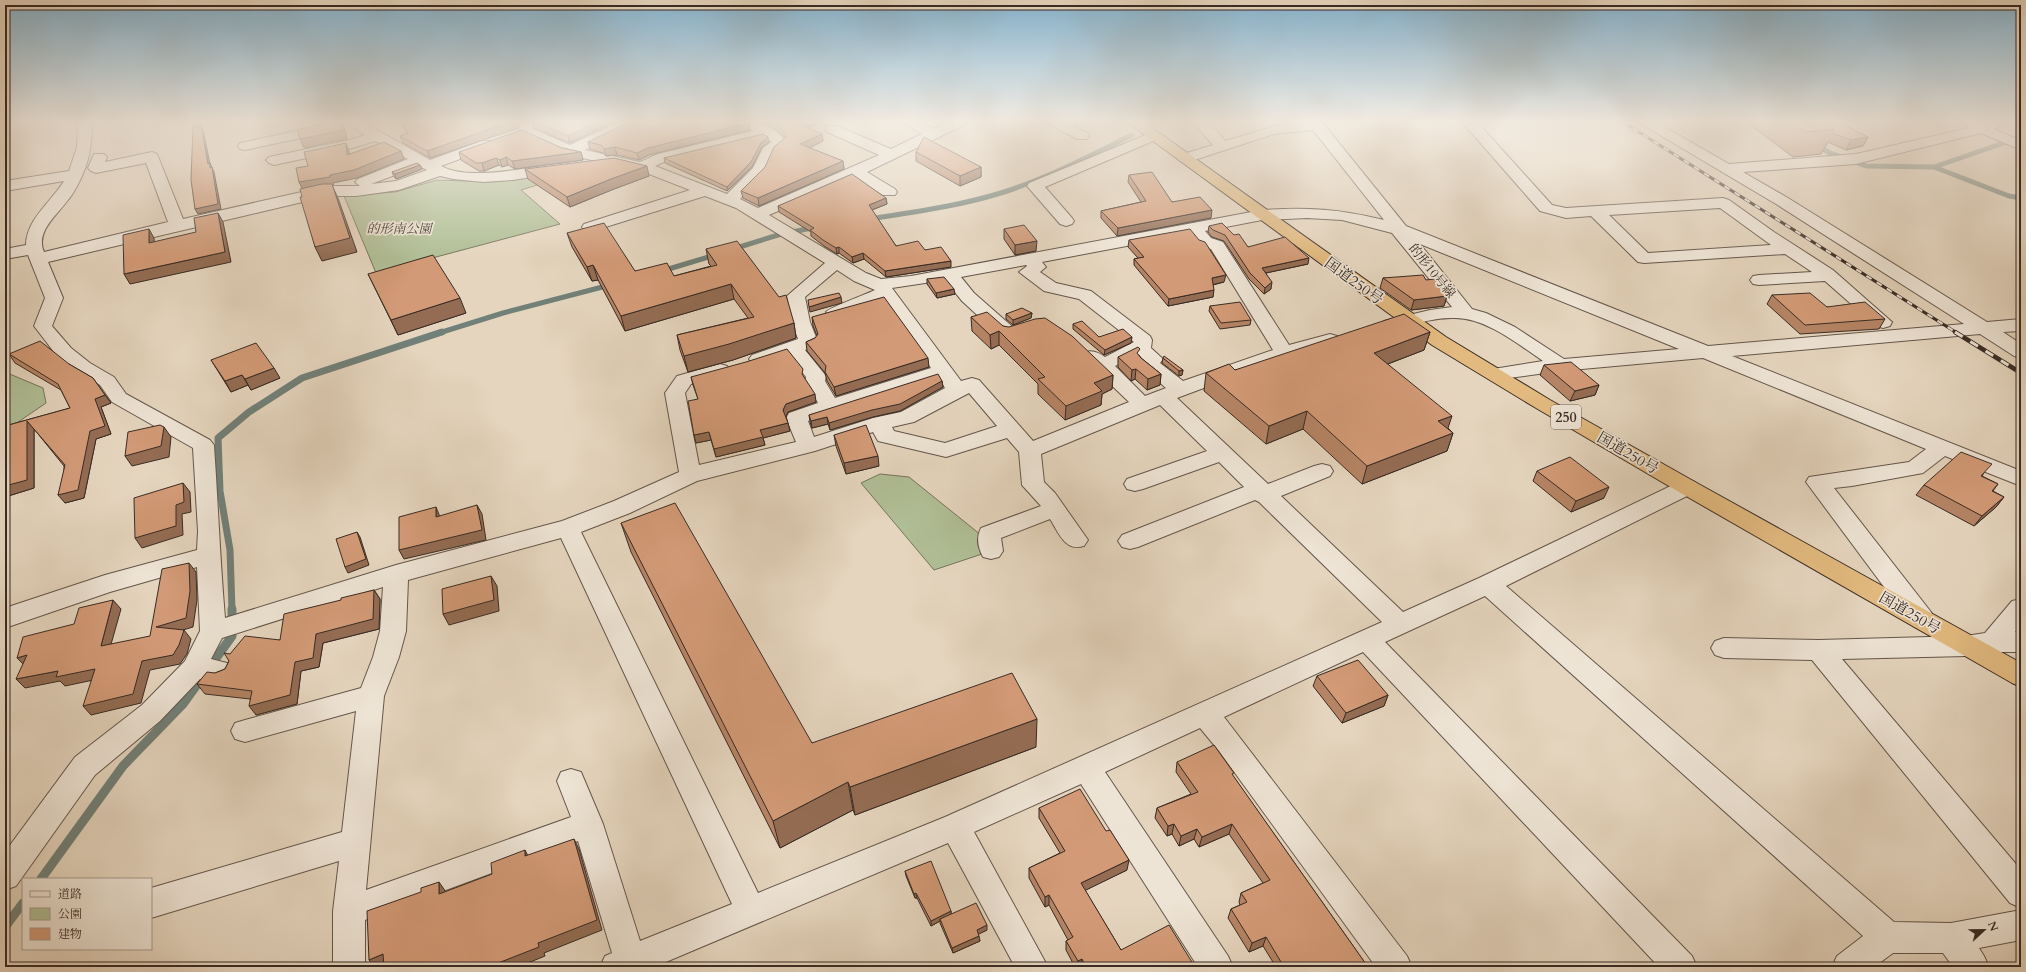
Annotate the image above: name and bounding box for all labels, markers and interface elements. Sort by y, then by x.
park label: 的形南公園 [366,220,433,238]
street label: 的形10号線 [1404,240,1460,302]
street label: 国道250号 [1321,253,1387,309]
road number: 250 [1551,405,1581,429]
street label: 国道250号 [1594,427,1662,479]
street label: 国道250号 [1876,587,1944,639]
legend [22,878,152,950]
text: 道路 [58,886,82,902]
text: 公園 [58,906,82,922]
north arrow [1964,910,2004,950]
text: N [1984,919,2002,934]
text: 建物 [58,926,82,942]

